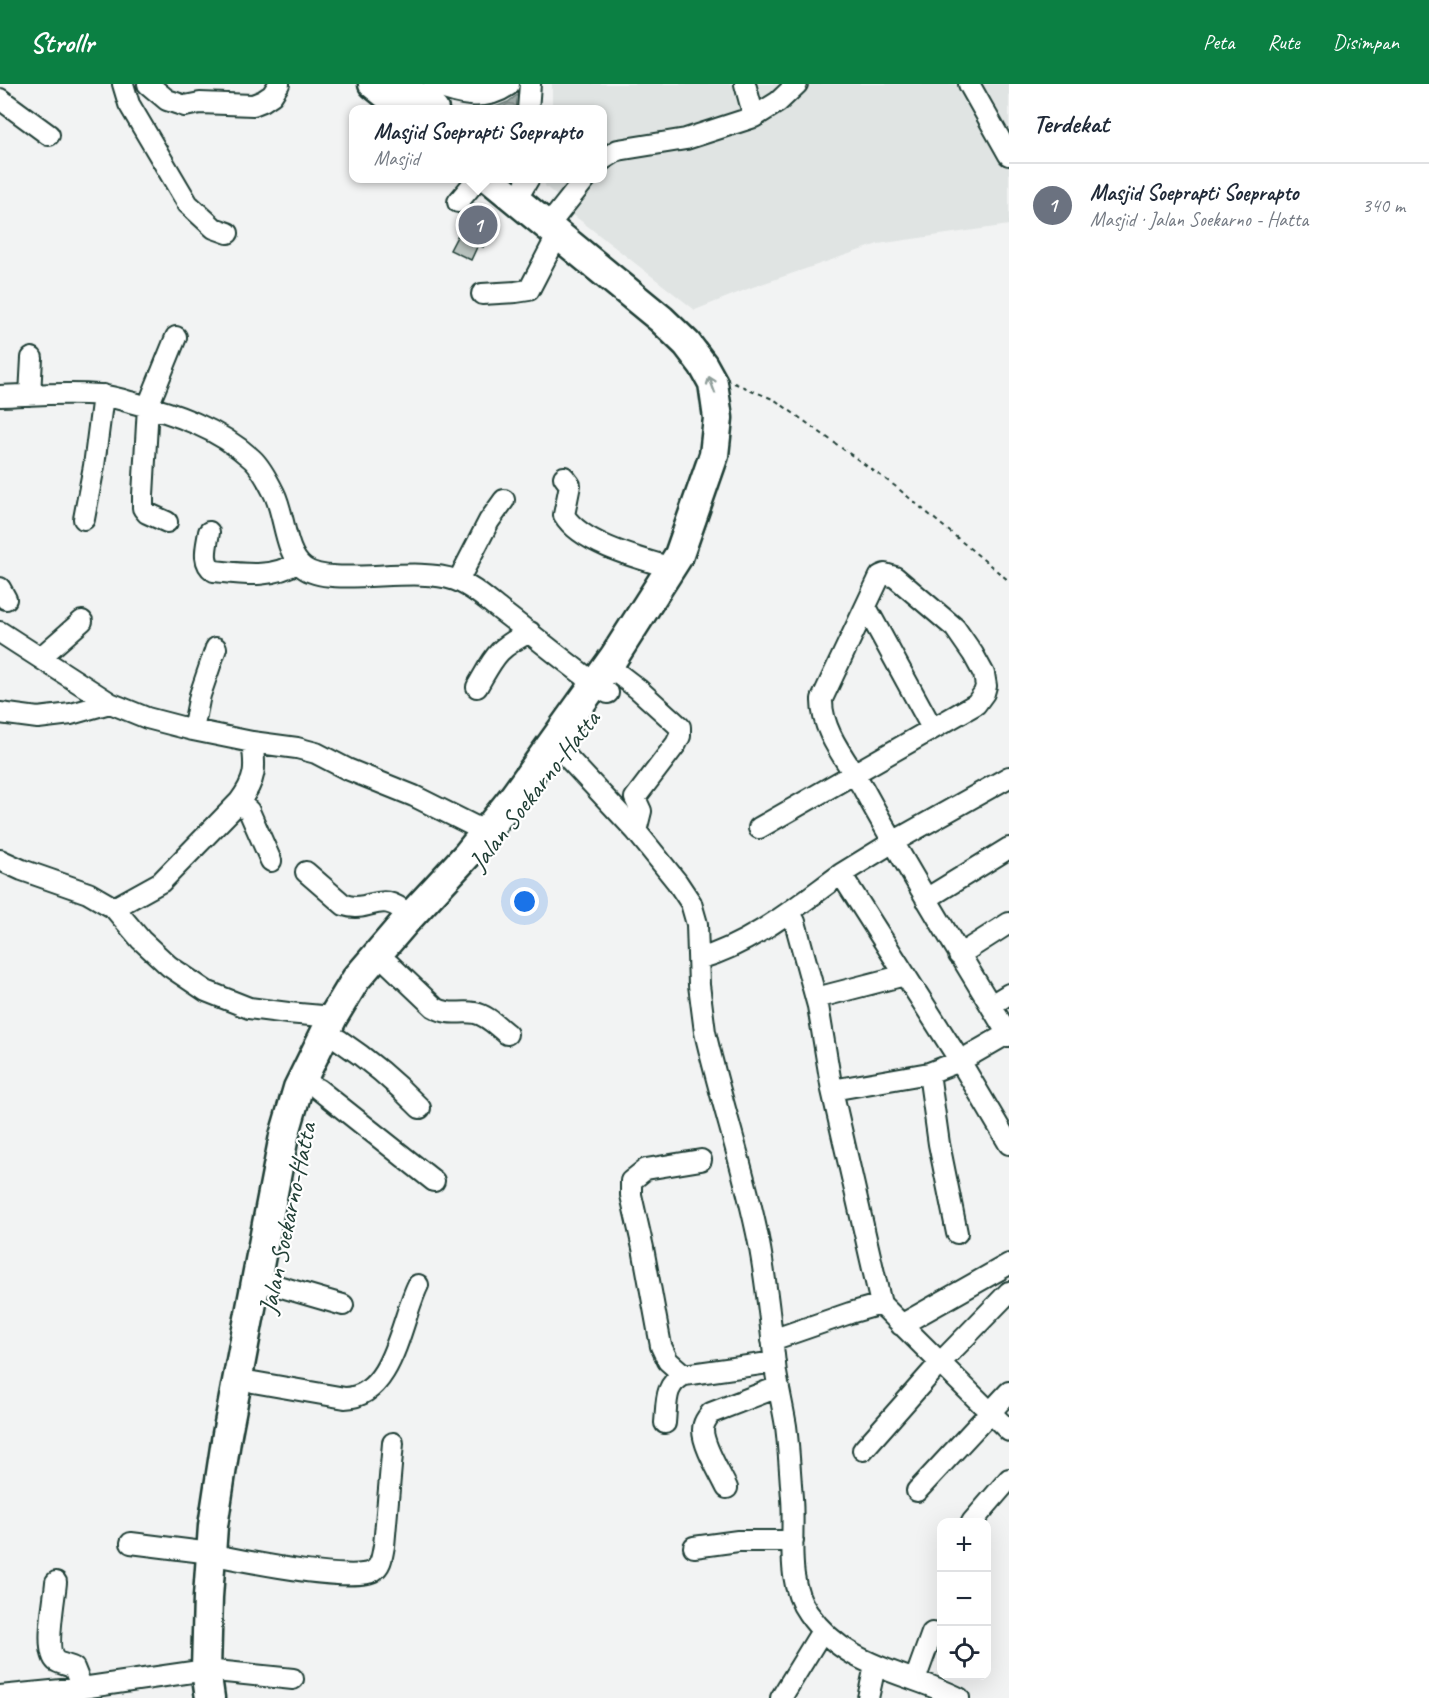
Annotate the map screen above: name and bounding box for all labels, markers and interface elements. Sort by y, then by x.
text: Strollr [30,25,94,60]
text: Peta [1203,29,1234,55]
text: Rute [1267,29,1300,55]
text: Disimpan [1333,29,1399,55]
popup [349,105,607,183]
text: Terdekat [1033,107,1109,140]
text: Masjid Soeprapti Soeprapto [374,118,582,146]
text: Masjid [374,146,419,171]
text: Masjid Soeprapti Soeprapto [1090,179,1298,207]
text: 1 [1048,193,1057,218]
text: 340 m [1362,193,1405,218]
pin: 1 [458,202,498,248]
text: Masjid · Jalan Soekarno - Hatta [1090,207,1308,232]
one-way arrow [706,376,717,395]
street label: Jalan Soekarno-Hatta [460,702,608,879]
your location [510,887,539,916]
street label: Jalan Soekarno-Hatta [251,1118,324,1319]
map controls [937,1518,991,1680]
button: + [937,1518,991,1572]
button: − [937,1572,991,1626]
button: locate [937,1626,991,1680]

